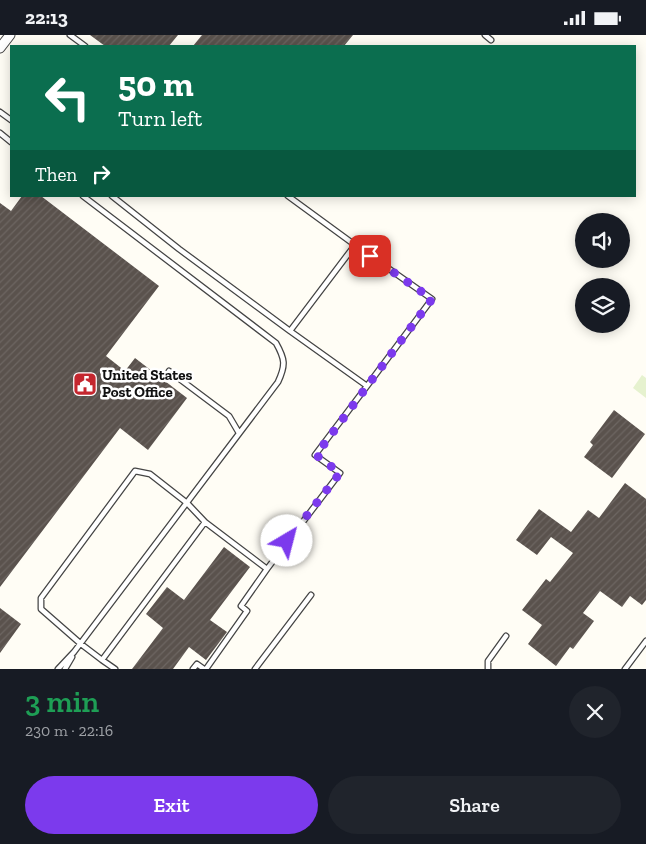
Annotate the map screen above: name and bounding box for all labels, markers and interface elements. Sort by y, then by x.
text: 22:13 [25,6,68,29]
text: 50 m [118,63,194,105]
icon: left [35,65,100,130]
text: Turn left [118,105,202,132]
icon: right [87,160,115,188]
text: Then [35,163,77,186]
map controls [575,213,630,333]
button: sound [575,213,630,268]
pin [349,235,391,277]
icon: arrive [356,242,384,270]
button: layers [575,278,630,333]
place label: United States Post Office [102,366,192,401]
public building icon: United States Post Office [72,371,98,397]
position arrow [260,514,312,566]
text: 3 min [25,684,99,720]
button: close [569,686,621,738]
text: 230 m · 22:16 [25,721,113,740]
button: Exit [25,776,318,834]
button: Share [328,776,621,834]

